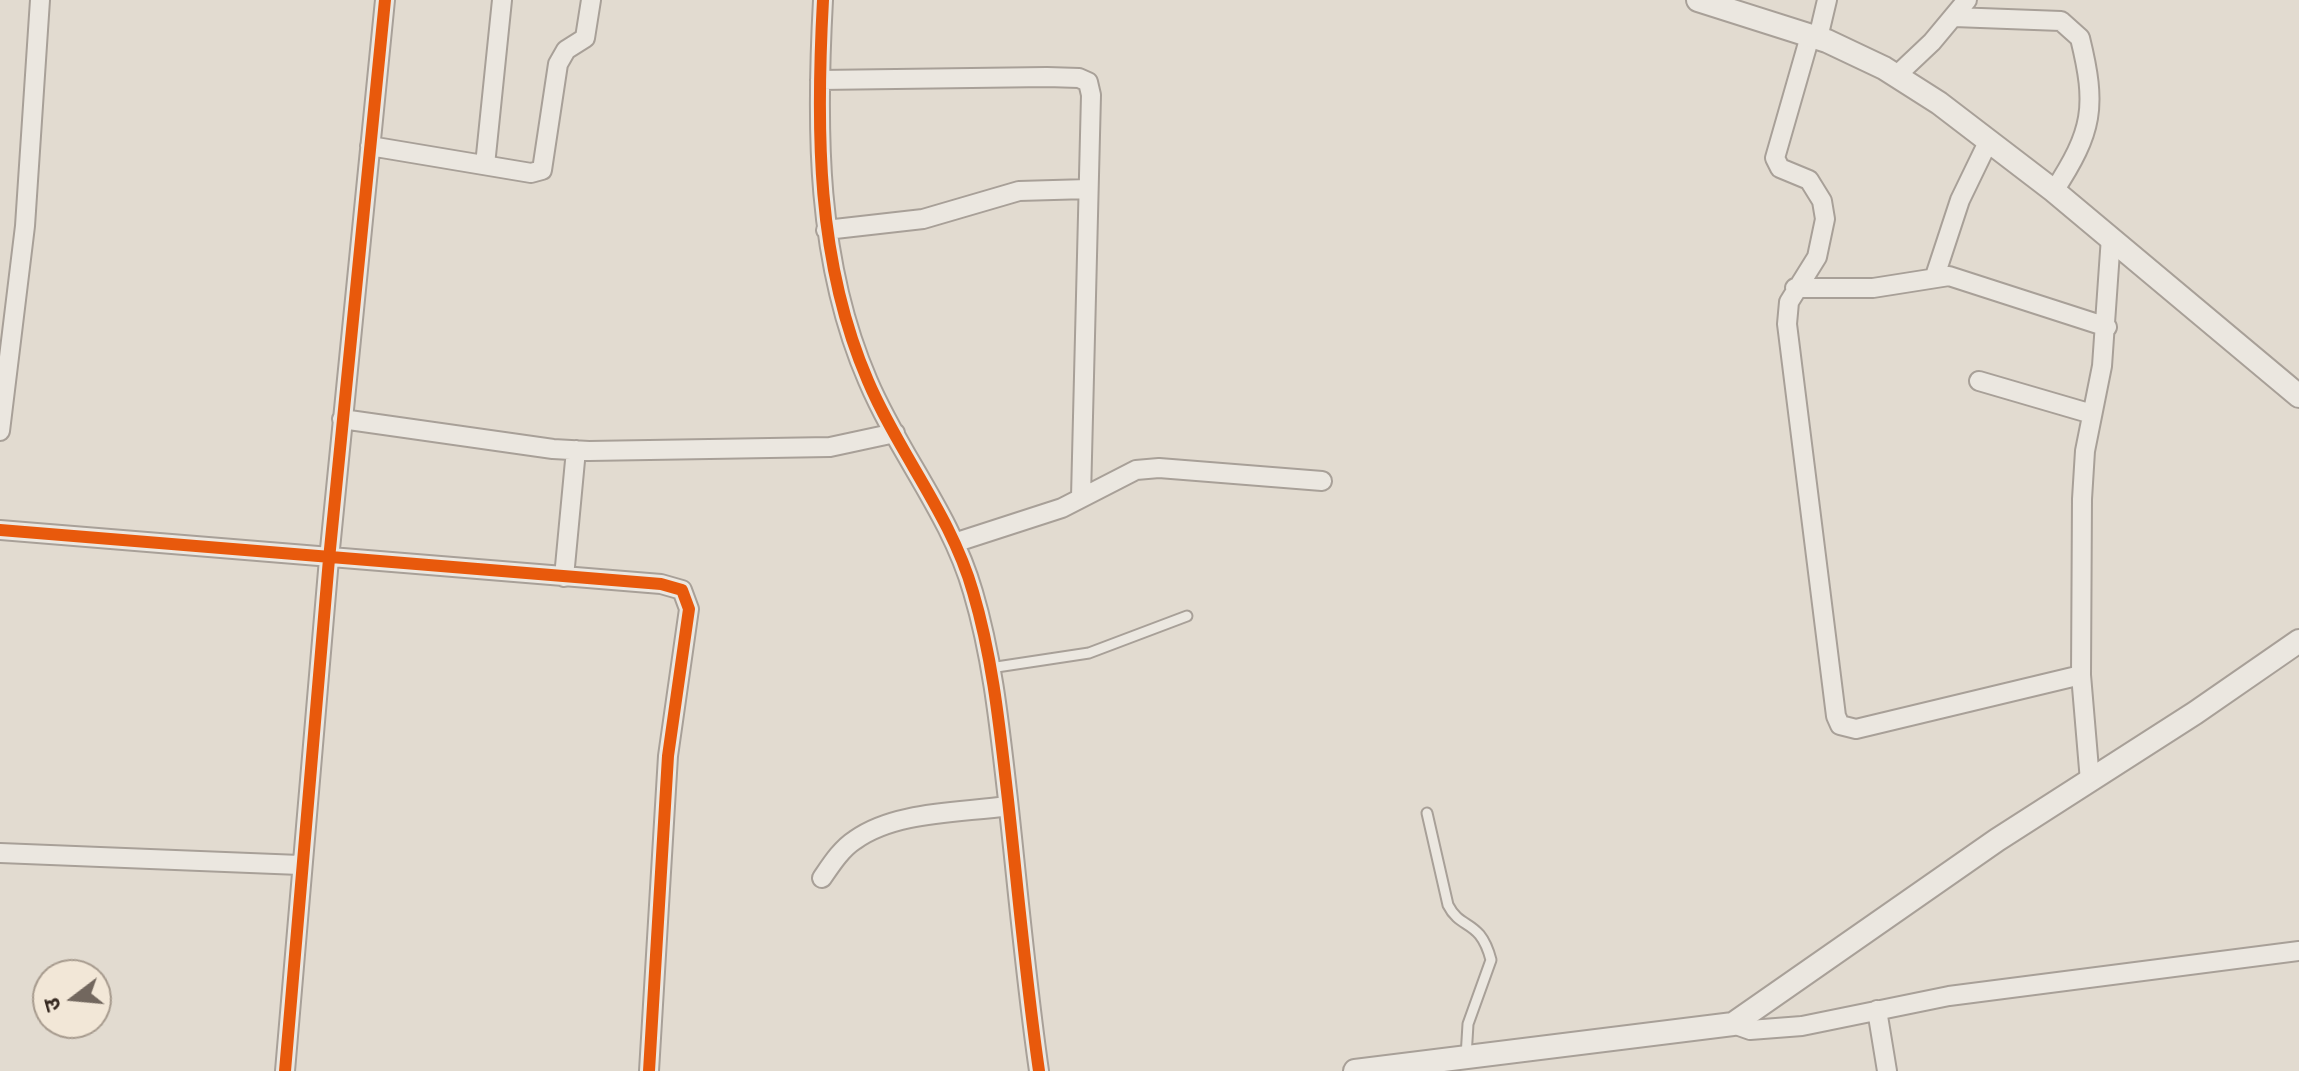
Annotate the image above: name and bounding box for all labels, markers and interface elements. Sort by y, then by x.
north arrow [32,959,112,1039]
text: उ [35,995,67,1015]

